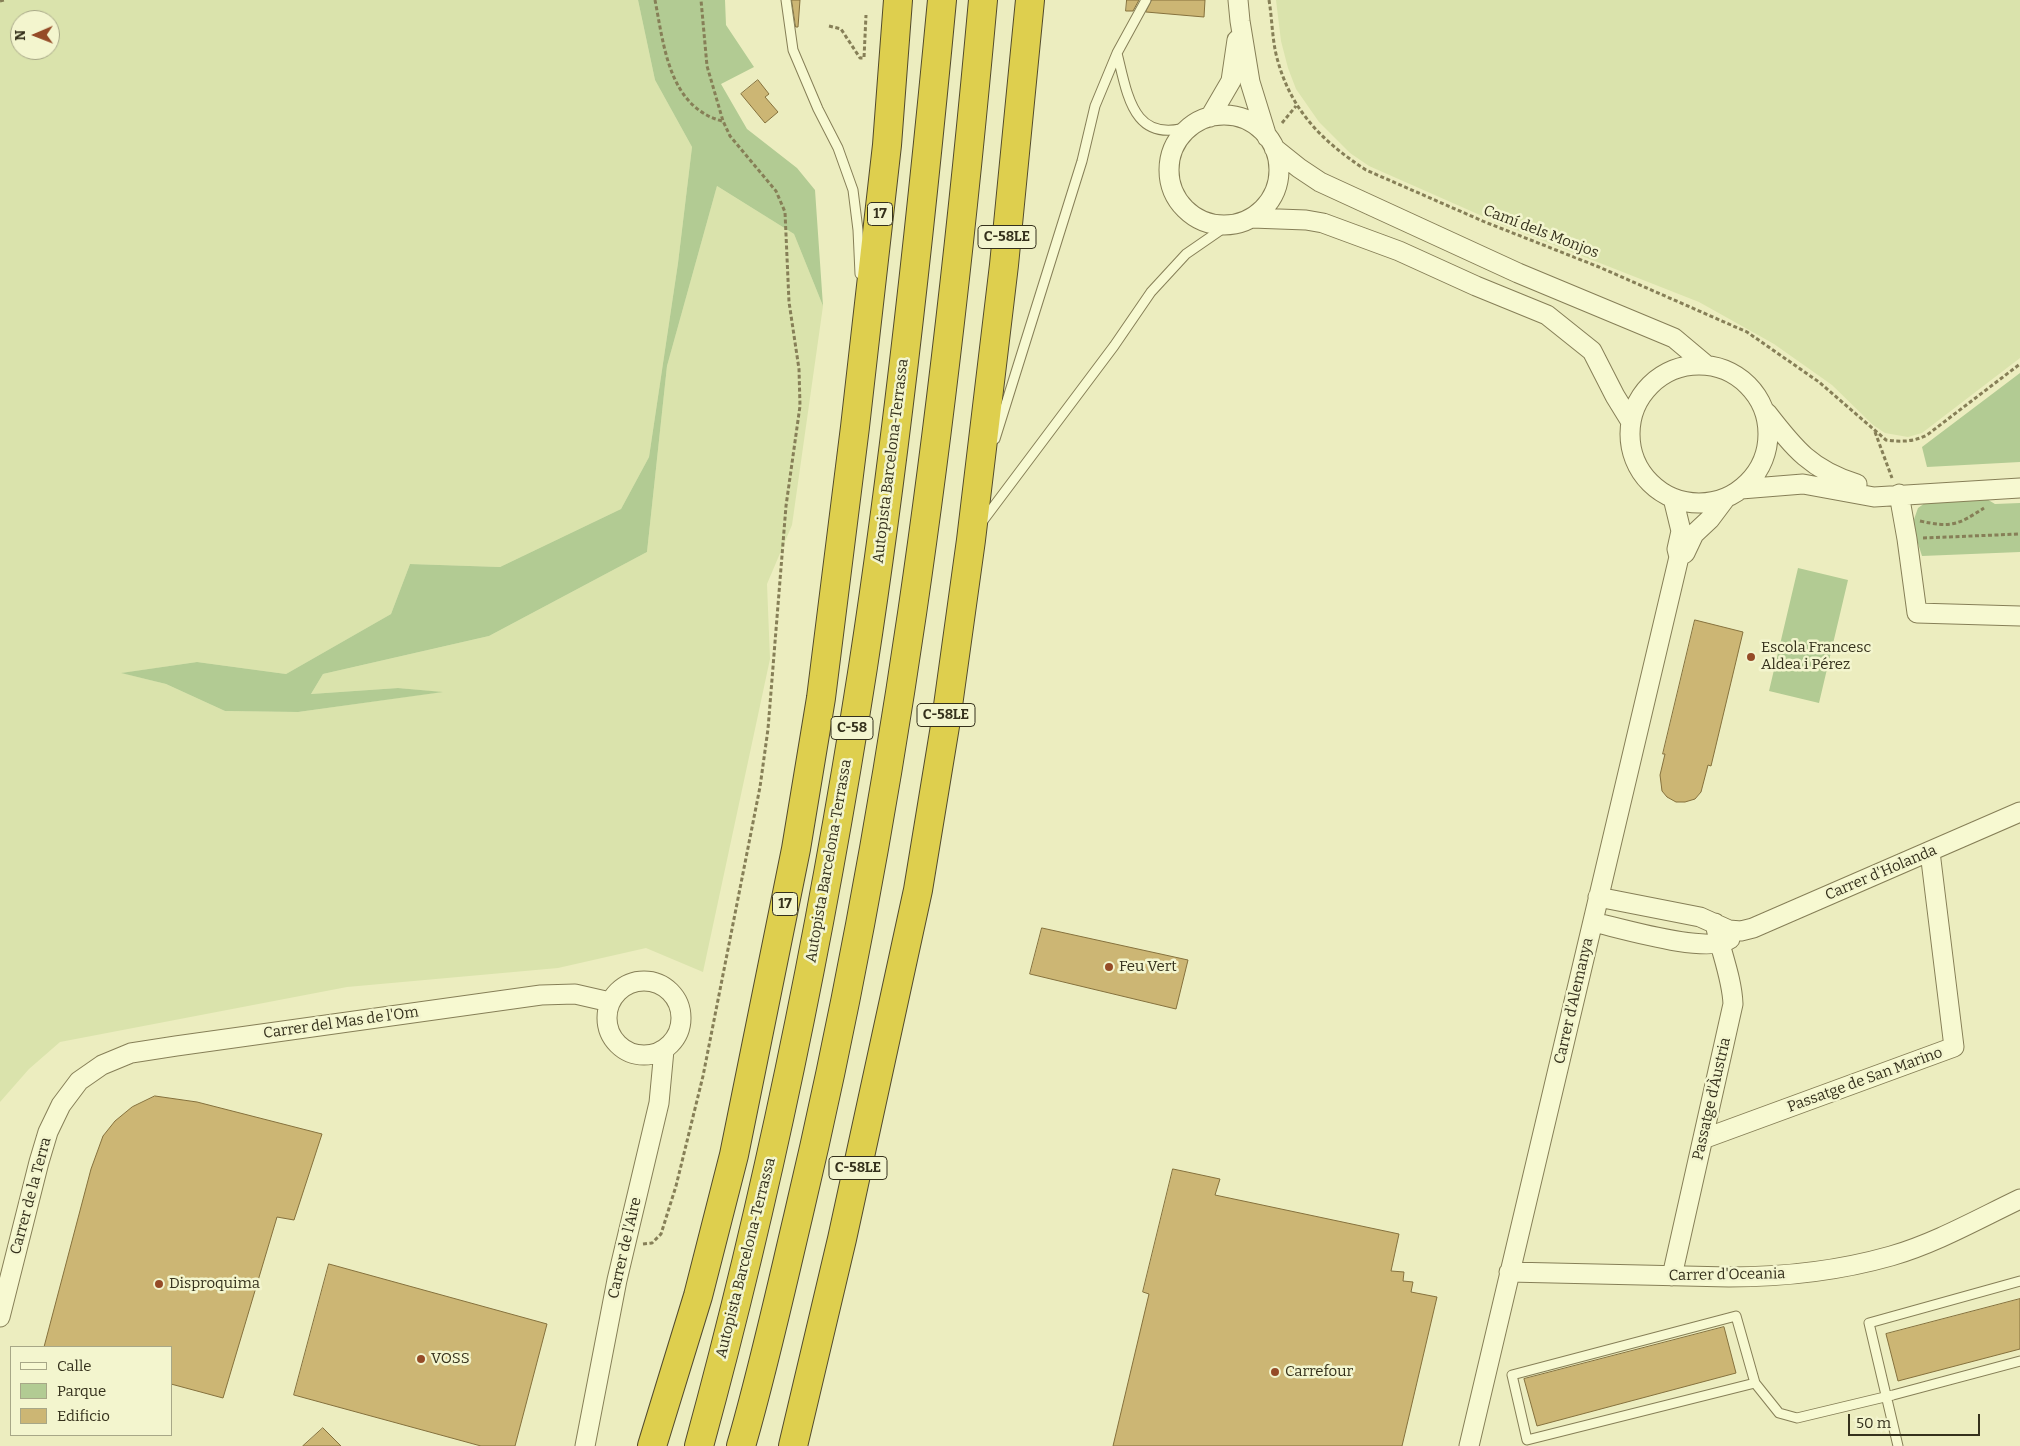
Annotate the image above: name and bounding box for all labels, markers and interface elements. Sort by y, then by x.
north arrow [10,10,60,60]
text: N [12,30,29,41]
road number: 17 [868,202,892,225]
street label: Camí dels Monjos [1481,202,1601,262]
road number: C-58LE [978,226,1036,248]
street label: Autopista Barcelona-Terrassa [870,358,912,564]
place label: Escola Francesc Aldea i Pérez [1761,639,1871,674]
marker: Escola Francesc Aldea i Pérez [1745,651,1757,663]
road number: C-58LE [917,704,975,726]
road number: C-58 [831,716,873,740]
street label: Autopista Barcelona-Terrassa [802,758,856,964]
street label: Carrer d'Holanda [1823,841,1939,905]
road number: 17 [772,892,798,916]
street label: Carrer d'Alemanya [1551,936,1597,1066]
place label: Feu Vert [1119,958,1177,976]
marker: Feu Vert [1103,961,1115,973]
street label: Carrer del Mas de l'Om [262,1003,420,1043]
street label: Passatge d'Àustria [1689,1036,1735,1162]
street label: Passatge de San Marino [1785,1044,1945,1116]
street label: Carrer de la Terra [7,1135,55,1257]
street label: Autopista Barcelona-Terrassa [712,1156,780,1360]
road number: C-58LE [829,1156,887,1180]
street label: Carrer de l'Aire [605,1196,645,1300]
street label: Carrer d'Oceania [1669,1265,1785,1285]
place label: Disproquima [169,1275,260,1293]
marker: Disproquima [153,1278,165,1290]
legend [10,1346,172,1436]
place label: VOSS [431,1350,470,1368]
marker: VOSS [415,1353,427,1365]
text: Calle [57,1357,91,1375]
place label: Carrefour [1285,1363,1353,1381]
marker: Carrefour [1269,1366,1281,1378]
text: Parque [57,1382,106,1400]
scale bar [1850,1404,1982,1436]
text: Edificio [57,1407,110,1425]
text: 50 m [1856,1414,1891,1432]

